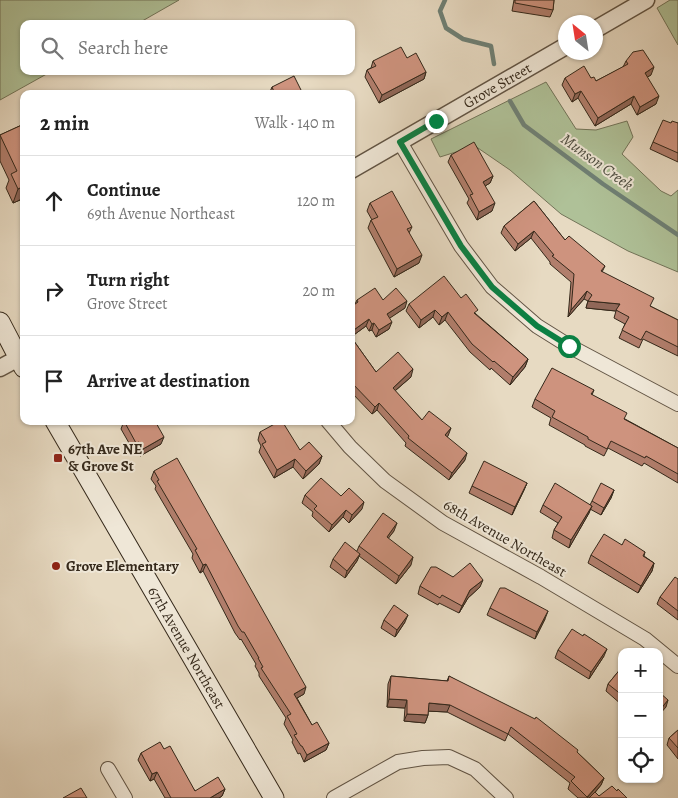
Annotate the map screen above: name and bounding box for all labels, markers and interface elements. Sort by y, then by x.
north arrow [558,15,603,60]
search box [20,20,355,75]
icon: search [38,34,66,62]
text: Search here [78,35,168,61]
street label: Grove Street [460,58,535,113]
text: 2 min [40,109,89,137]
route end [425,110,448,133]
text: Walk · 140 m [255,112,335,134]
water label: Munson Creek [556,128,638,196]
text: Continue [87,177,161,203]
icon: ahead [40,187,68,215]
text: 120 m [297,190,335,212]
text: 69th Avenue Northeast [87,203,235,225]
text: Turn right [87,267,169,293]
icon: right [40,277,68,305]
text: 20 m [302,280,335,302]
text: Grove Street [87,293,168,315]
route start [558,335,581,358]
icon: arrive [40,367,68,395]
text: Arrive at destination [87,368,250,394]
place label: 67th Ave NE & Grove St [68,439,142,476]
marker: 67th Ave NE & Grove St [52,452,64,464]
street label: 68th Avenue Northeast [440,495,570,581]
place label: Grove Elementary [66,556,180,576]
marker: Grove Elementary [50,560,62,572]
street label: 67th Avenue Northeast [143,583,230,712]
map controls [618,648,663,783]
button: + [618,648,663,693]
button: − [618,693,663,738]
button: locate [618,738,663,783]

